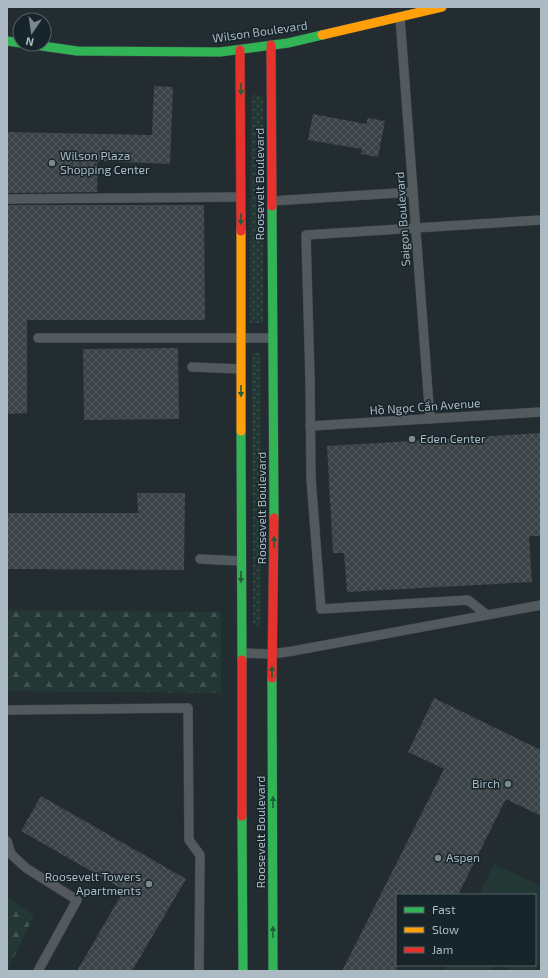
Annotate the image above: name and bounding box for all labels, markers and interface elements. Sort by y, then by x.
north arrow [12,12,52,52]
street label: Wilson Boulevard [211,17,308,45]
text: N [24,35,35,49]
one-way arrow [238,83,244,96]
street label: Roosevelt Boulevard [252,128,266,240]
place label: Wilson Plaza Shopping Center [60,148,150,176]
marker: Wilson Plaza Shopping Center [47,158,57,168]
street label: Saigon Boulevard [392,171,412,267]
one-way arrow [238,213,244,226]
one-way arrow [238,385,244,398]
street label: Hồ Ngọc Cẩn Avenue [369,395,481,418]
place label: Eden Center [420,431,486,445]
marker: Eden Center [407,434,417,444]
street label: Roosevelt Boulevard [254,452,268,564]
one-way arrow [271,535,277,548]
one-way arrow [238,571,244,584]
one-way arrow [269,665,275,678]
street label: Roosevelt Boulevard [253,776,267,888]
place label: Birch [472,776,500,790]
marker: Birch [503,779,513,789]
one-way arrow [270,795,276,808]
place label: Aspen [446,850,480,864]
marker: Aspen [433,853,443,863]
place label: Roosevelt Towers Apartments [45,869,141,897]
marker: Roosevelt Towers Apartments [144,879,154,889]
legend [396,894,536,966]
text: Fast [432,902,456,916]
text: Slow [432,922,459,936]
one-way arrow [270,925,276,938]
text: Jam [432,942,453,956]

